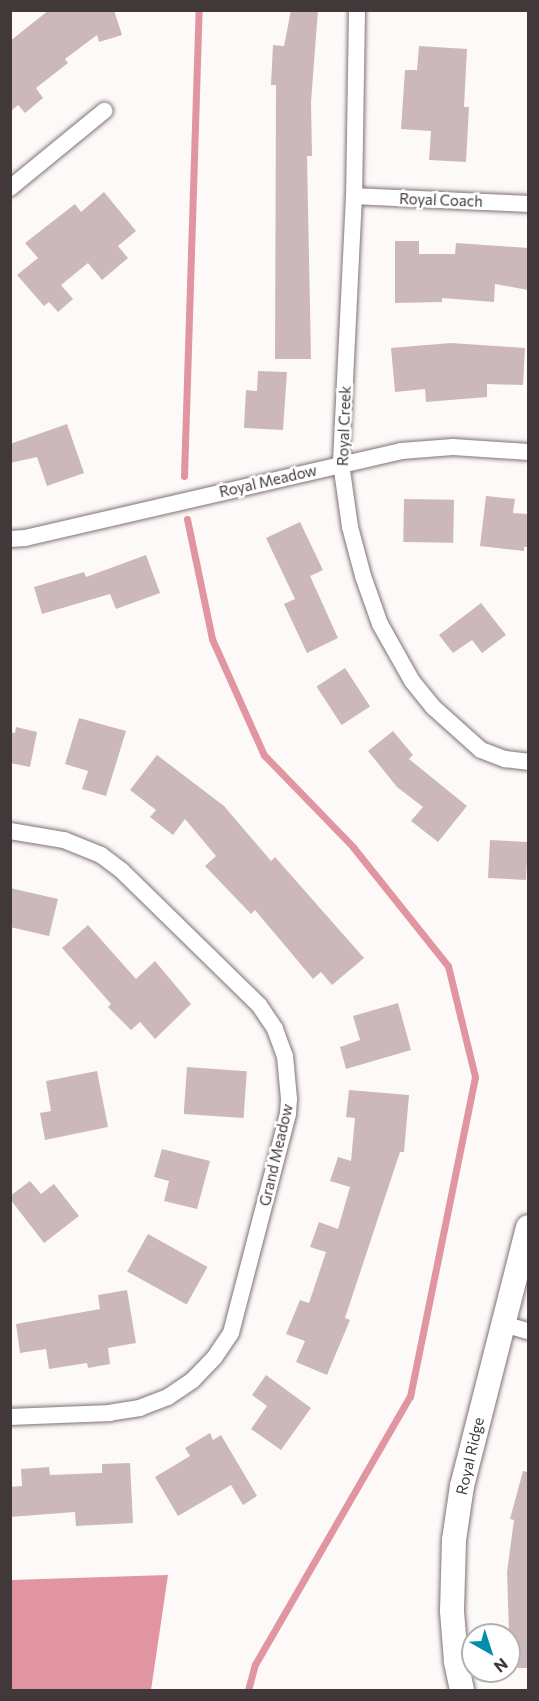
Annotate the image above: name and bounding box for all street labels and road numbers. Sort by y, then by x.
street label: Royal Coach [399,190,483,210]
street label: Royal Creek [334,386,354,466]
street label: Royal Meadow [217,461,319,501]
street label: Grand Meadow [256,1102,296,1208]
street label: Royal Ridge [452,1416,488,1496]

